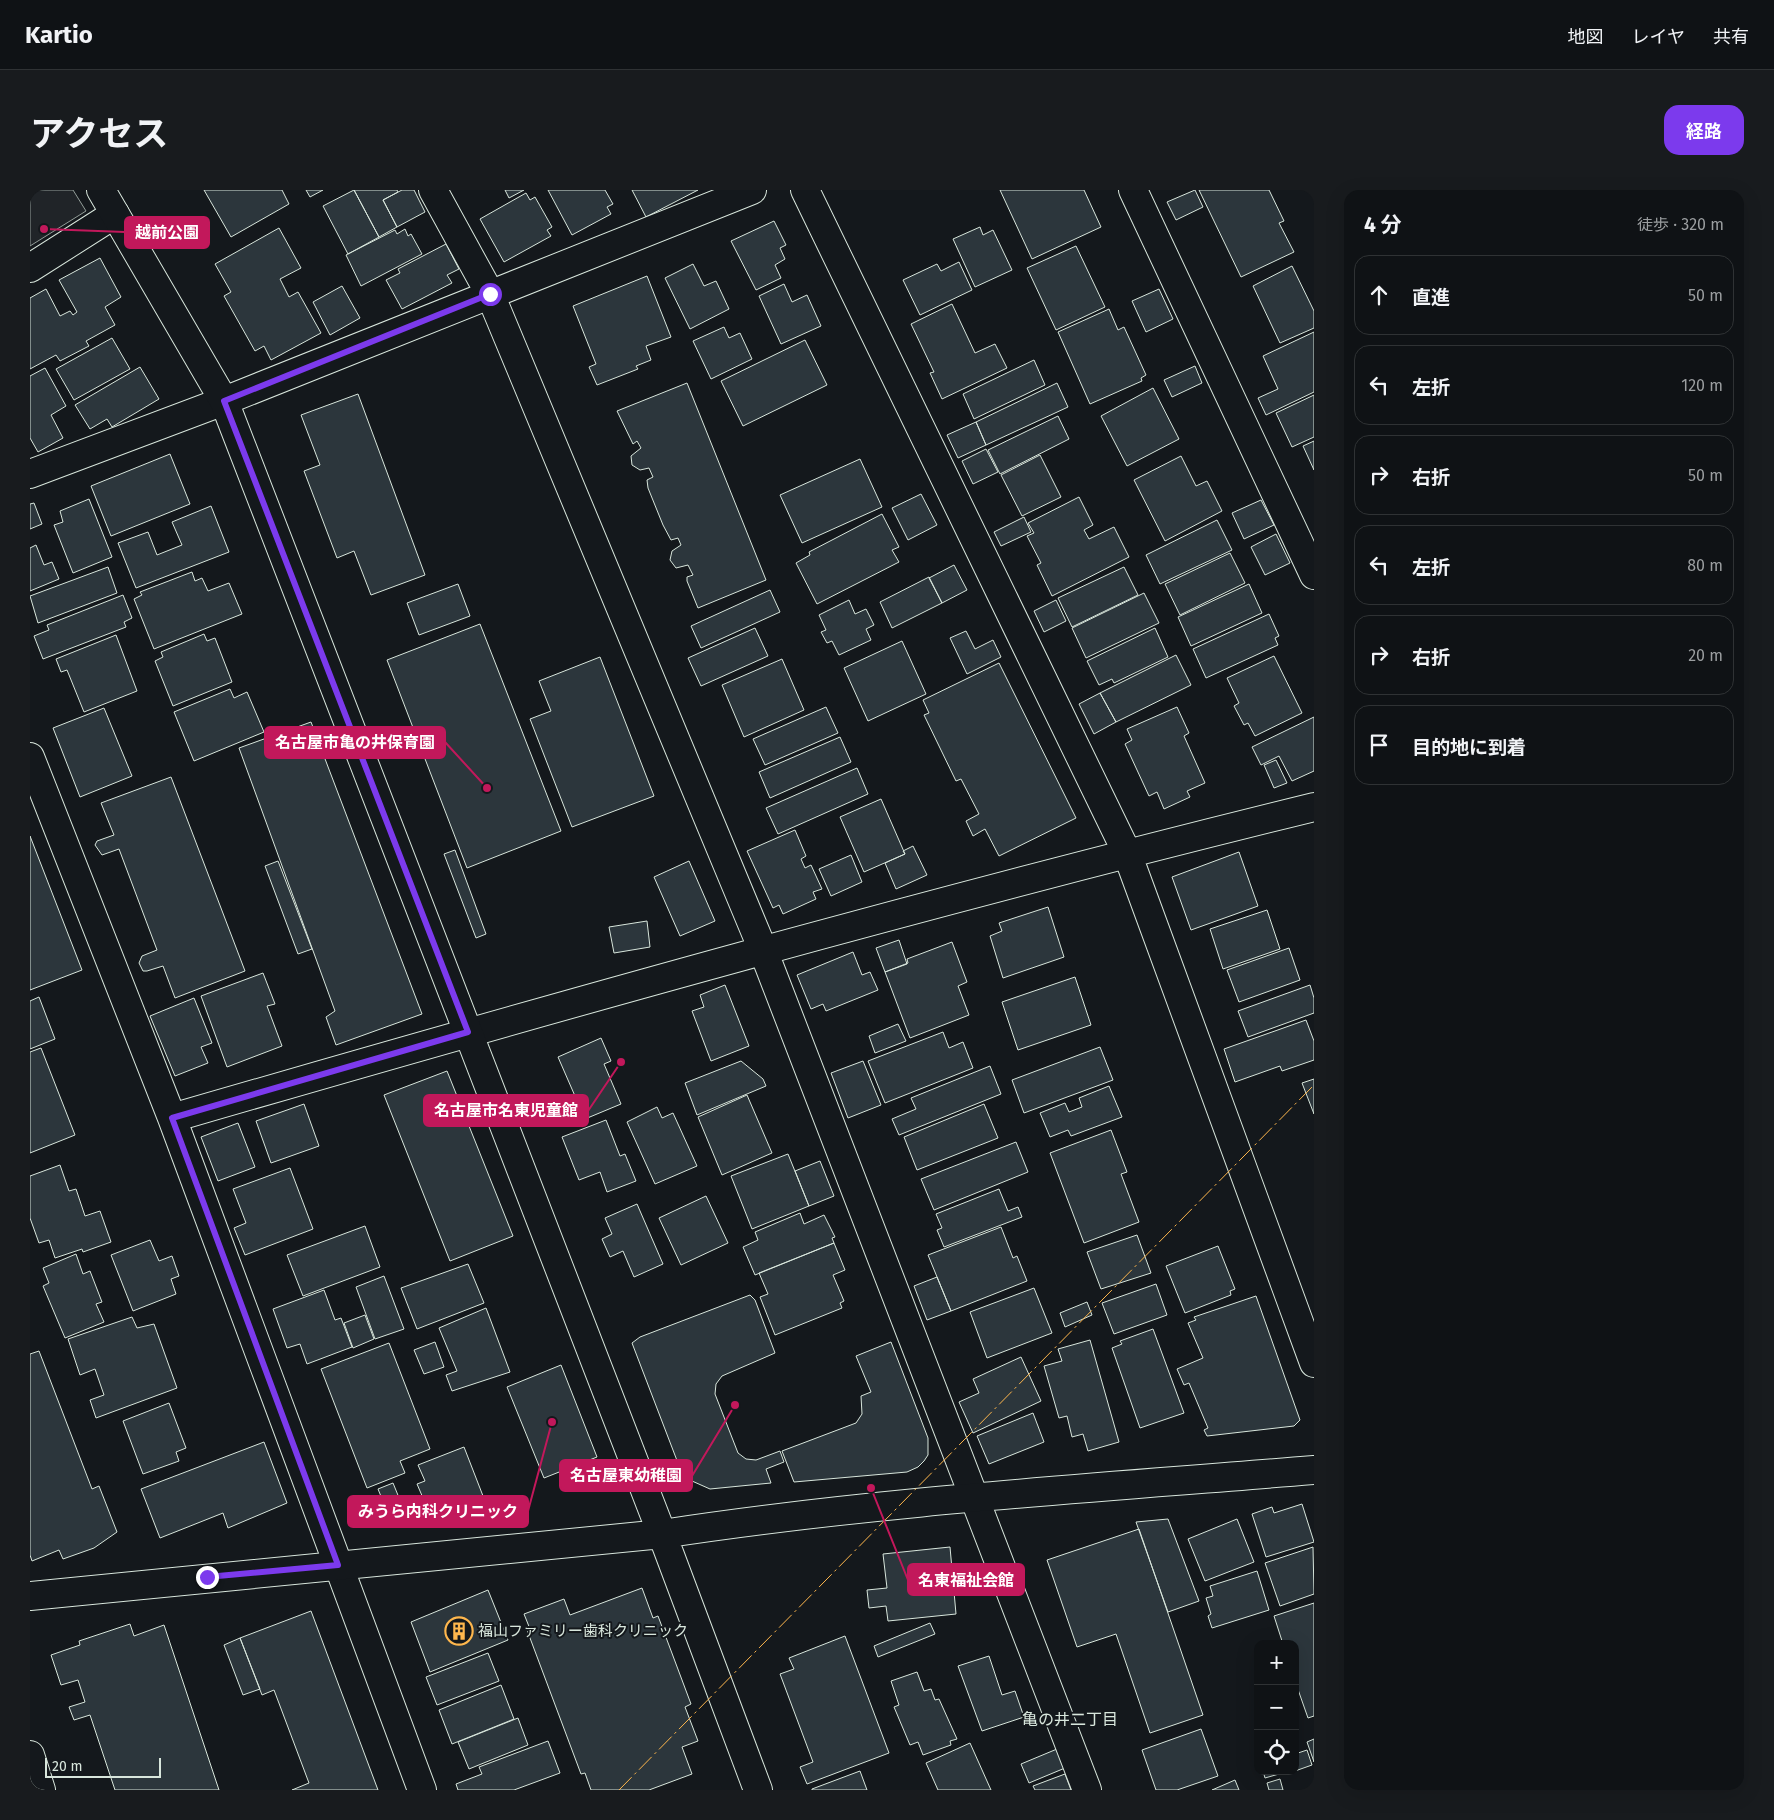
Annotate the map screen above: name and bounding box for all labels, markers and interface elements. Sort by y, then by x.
text: Kartio [25,21,93,49]
text: 地図 [1568,26,1604,48]
text: レイヤ [1632,26,1685,48]
text: 共有 [1713,26,1749,48]
button: 経路 [1664,105,1744,155]
text: アクセス [30,113,168,155]
text: 4 分 [1364,212,1402,238]
text: 徒歩 · 320 m [1637,215,1724,234]
callout: 越前公園 [125,217,209,248]
text: 越前公園 [135,223,199,242]
icon: ahead [1365,281,1393,309]
route start [479,283,502,306]
text: 直進 [1412,286,1450,309]
text: 50 m [1688,286,1723,305]
icon: left [1365,371,1393,399]
text: 左折 [1412,376,1450,399]
text: 120 m [1681,376,1723,395]
icon: right [1365,461,1393,489]
text: 右折 [1412,466,1450,489]
text: 50 m [1688,466,1723,485]
icon: left [1365,551,1393,579]
text: 左折 [1412,556,1450,579]
text: 80 m [1687,556,1723,575]
icon: right [1365,641,1393,669]
text: 右折 [1412,646,1450,669]
text: 20 m [1688,646,1723,665]
callout: 名古屋市亀の井保育園 [265,727,445,758]
icon: arrive [1365,731,1393,759]
text: 名古屋市亀の井保育園 [275,733,435,752]
text: 目的地に到着 [1412,736,1526,759]
callout: 名古屋市名東児童館 [424,1095,588,1126]
text: 名古屋市名東児童館 [434,1101,578,1120]
callout: 名古屋東幼稚園 [560,1460,692,1491]
text: 名古屋東幼稚園 [570,1466,682,1485]
callout: みうら内科クリニック [348,1496,528,1527]
text: みうら内科クリニック [358,1502,518,1521]
callout: 名東福祉会館 [908,1564,1024,1595]
route end [196,1566,219,1589]
text: 名東福祉会館 [918,1571,1014,1590]
building icon: 福山ファミリー歯科クリニック [444,1616,474,1646]
place label: 福山ファミリー歯科クリニック [478,1622,688,1640]
map controls [1254,1640,1299,1775]
button: + [1254,1640,1299,1685]
button: − [1254,1685,1299,1730]
district label: 亀の井二丁目 [1022,1710,1118,1729]
button: locate [1254,1730,1299,1775]
scale bar [45,1755,161,1778]
text: 20 m [52,1758,82,1775]

